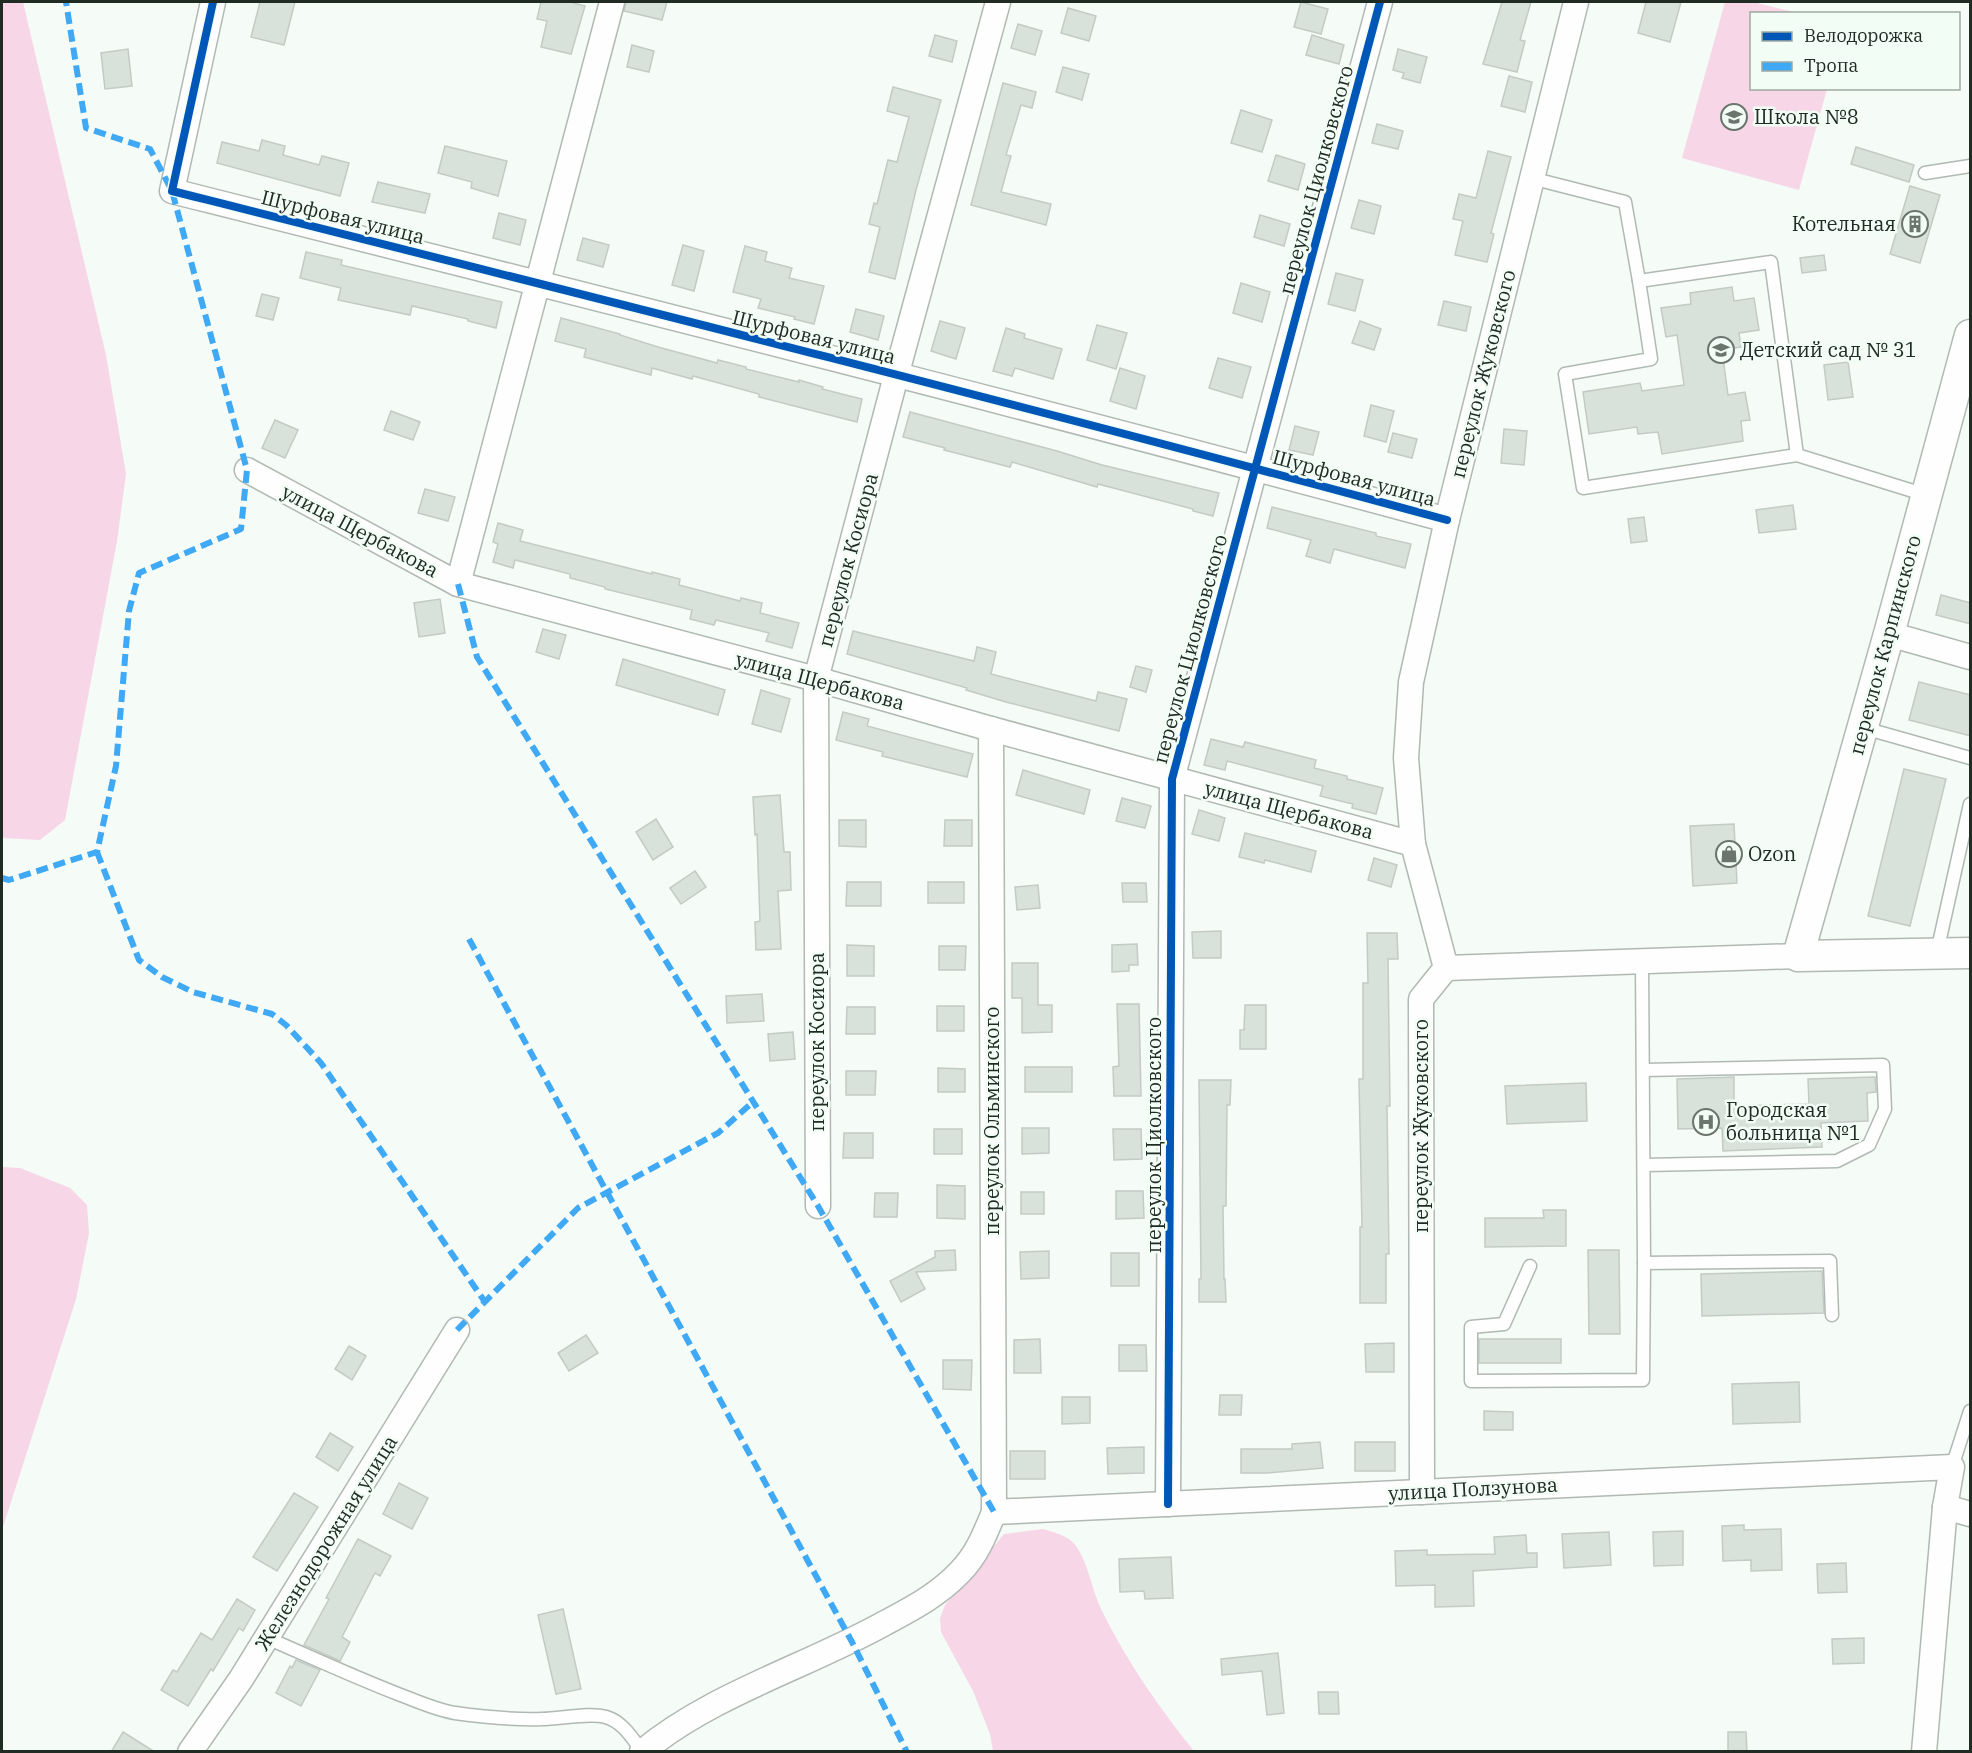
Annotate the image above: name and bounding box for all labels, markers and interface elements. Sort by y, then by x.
legend [1750,12,1960,90]
text: Велодорожка [1804,24,1923,47]
text: Тропа [1804,54,1859,77]
street label: переулок Циолковского [1272,62,1359,298]
school or university icon: Школа №8 [1719,102,1749,132]
place label: Школа №8 [1754,103,1859,130]
street label: Шурфовая улица [258,183,428,250]
building icon: Котельная [1900,209,1930,239]
place label: Котельная [1792,210,1896,237]
street label: переулок Жуковского [1444,267,1522,481]
street label: Шурфовая улица [729,303,899,370]
school or university icon: Детский сад № 31 [1706,335,1736,365]
place label: Детский сад № 31 [1740,336,1917,363]
street label: Шурфовая улица [1270,443,1439,512]
street label: переулок Косиора [811,470,884,650]
street label: улица Щербакова [277,478,443,583]
street label: переулок Циолковского [1146,531,1233,767]
street label: переулок Карпинского [1842,532,1927,758]
street label: улица Щербакова [733,645,908,716]
street label: улица Щербакова [1202,774,1377,845]
shop icon: Ozon [1714,839,1744,869]
place label: Ozon [1748,840,1797,867]
street label: переулок Косиора [803,952,830,1132]
street label: переулок Ольминского [978,1007,1005,1235]
street label: переулок Циолковского [1140,1017,1167,1253]
street label: переулок Жуковского [1407,1019,1434,1233]
place label: Городская больница №1 [1726,1096,1861,1146]
hospital icon: Городская больница №1 [1691,1107,1721,1137]
street label: Железнодорожная улица [248,1430,403,1656]
street label: улица Ползунова [1387,1471,1559,1506]

